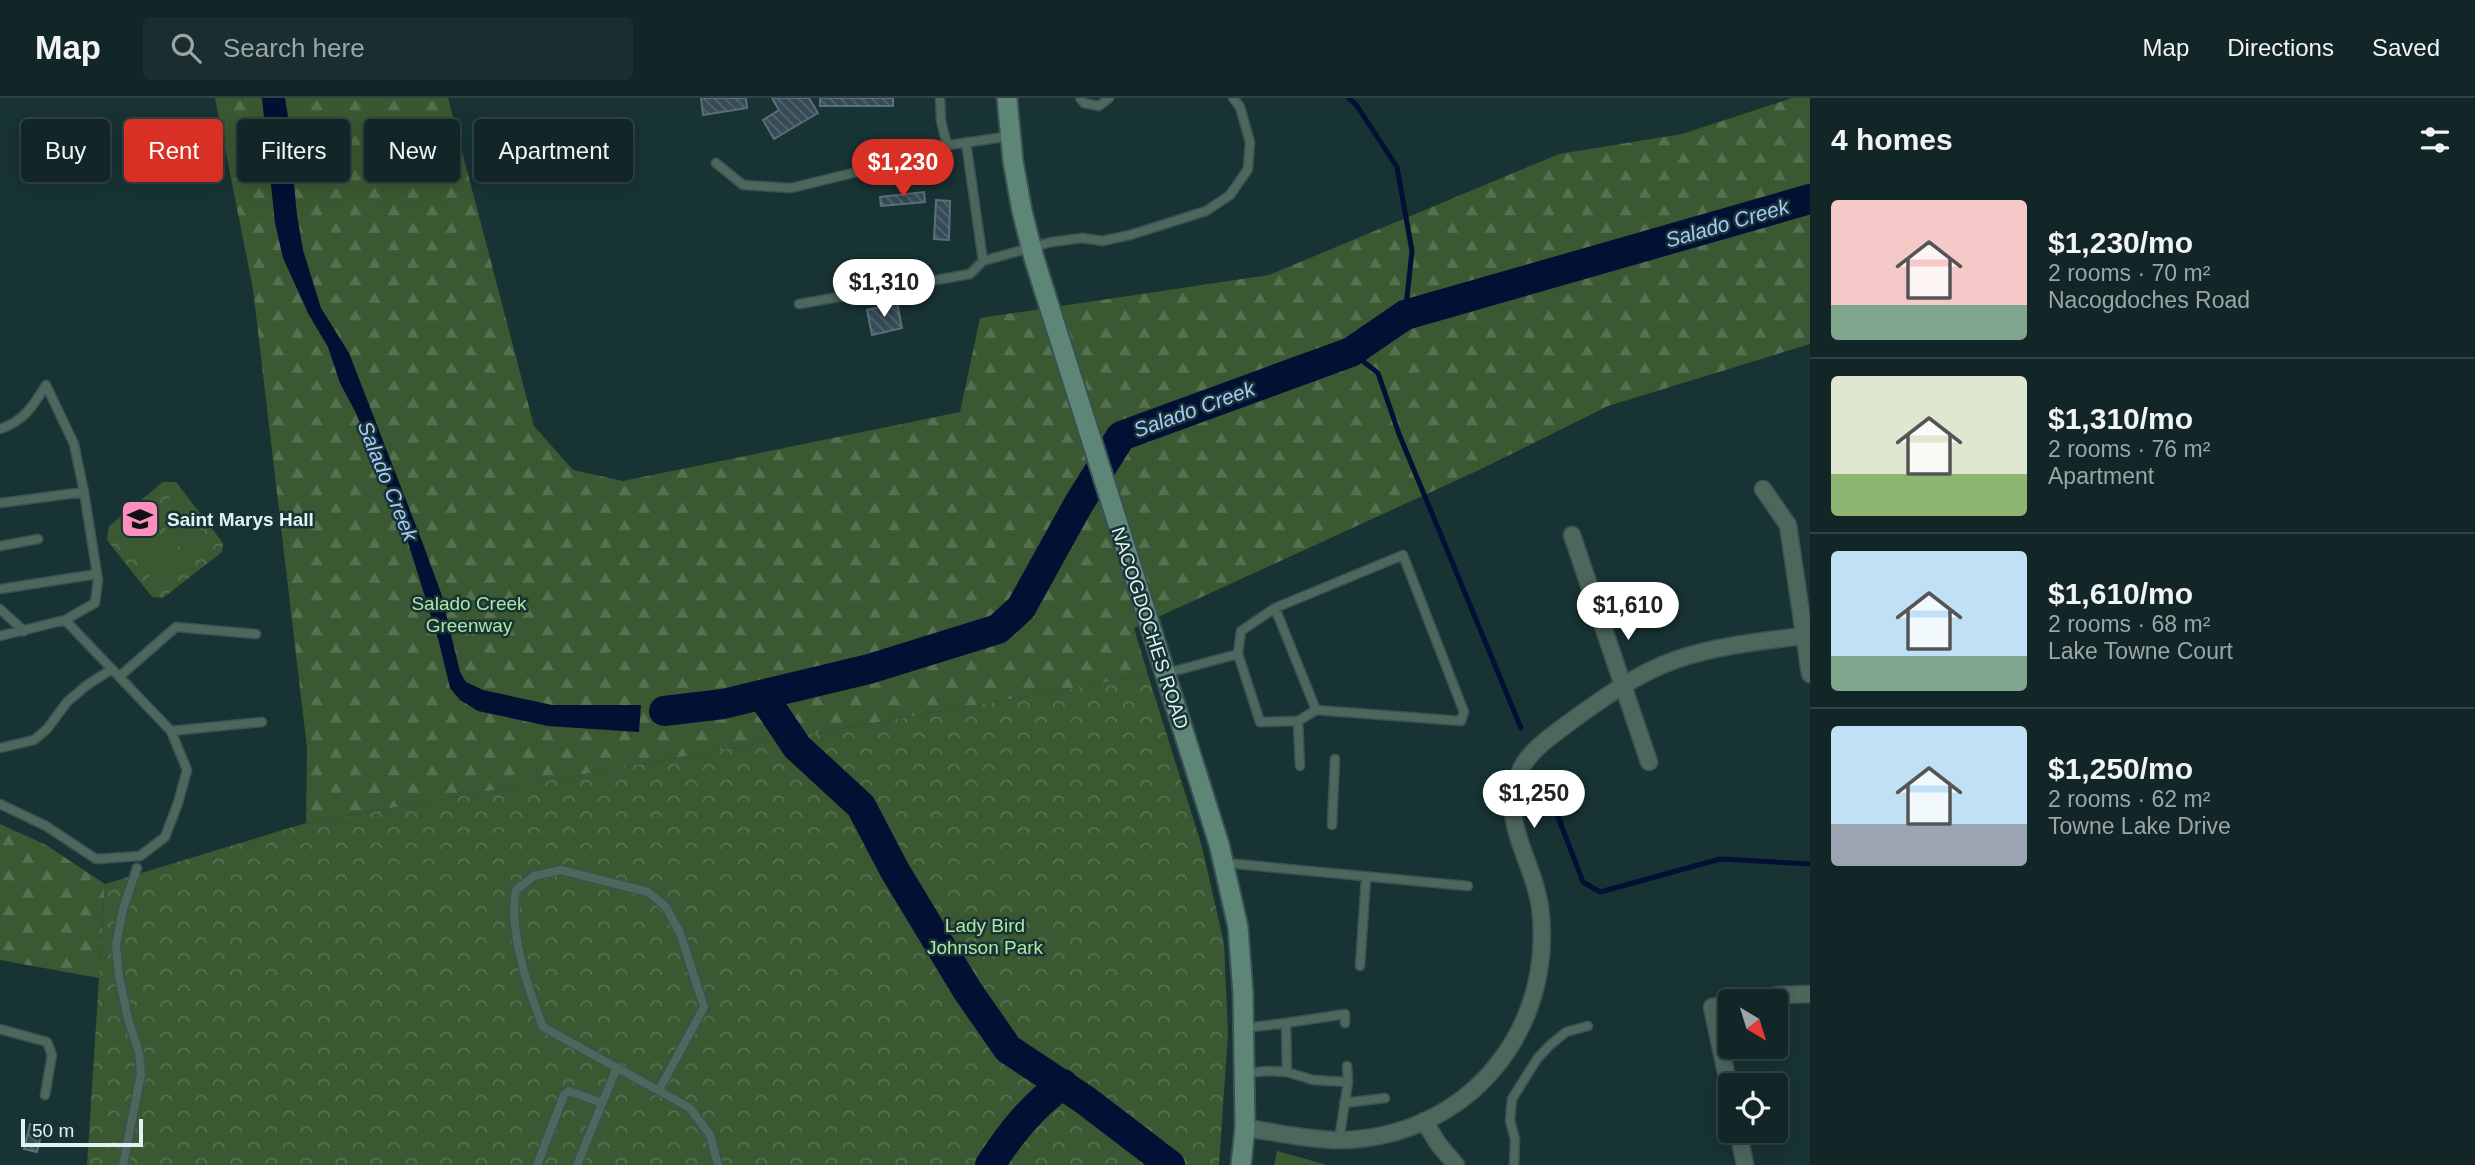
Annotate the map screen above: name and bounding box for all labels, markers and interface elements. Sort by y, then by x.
search box [143,17,633,80]
text: Map [35,29,101,66]
icon: search [167,29,205,67]
text: Search here [223,33,365,63]
text: Map [2143,34,2189,61]
text: Directions [2227,34,2334,61]
text: Saved [2372,34,2440,61]
chip: Buy [21,119,110,182]
chip: Rent [124,119,223,182]
chip: Filters [237,119,350,182]
chip: New [364,119,460,182]
chip: Apartment [474,119,633,182]
icon: filters [2416,121,2454,159]
text: 4 homes [1831,123,1953,156]
pin: $1,230 [846,140,960,199]
text: $1,230 [868,149,938,175]
water label: Salado Creek [1663,194,1793,252]
text: $1,230/mo [2048,226,2193,259]
icon: home [1887,228,1971,312]
pin: $1,310 [827,260,941,319]
text: 2 rooms · 70 m² [2048,260,2210,286]
text: $1,310 [849,269,919,295]
text: Nacogdoches Road [2048,287,2250,313]
water label: Salado Creek [1130,376,1259,442]
text: $1,310/mo [2048,402,2193,435]
icon: home [1887,404,1971,488]
water label: Salado Creek [354,418,423,546]
text: 2 rooms · 76 m² [2048,436,2210,462]
text: Apartment [2048,463,2154,489]
school or university icon: Saint Marys Hall [119,498,161,540]
place label: Saint Marys Hall [167,509,314,530]
street label: NACOGDOCHES ROAD [1107,524,1193,732]
text: $1,610/mo [2048,577,2193,610]
icon: home [1887,579,1971,663]
pin: $1,610 [1571,582,1685,642]
text: $1,610 [1593,592,1663,618]
park label: Salado Creek Greenway [411,593,527,636]
text: 2 rooms · 68 m² [2048,611,2210,637]
text: Lake Towne Court [2048,638,2233,664]
text: $1,250/mo [2048,752,2193,785]
icon: home [1887,754,1971,838]
pin: $1,250 [1477,770,1591,830]
text: $1,250 [1499,780,1569,806]
text: 2 rooms · 62 m² [2048,786,2210,812]
text: Towne Lake Drive [2048,813,2231,839]
park label: Lady Bird Johnson Park [927,915,1044,958]
north arrow [1718,989,1788,1059]
map controls [1718,989,1788,1143]
button: locate [1718,1073,1788,1143]
scale bar [21,1116,144,1148]
text: 50 m [32,1120,74,1141]

